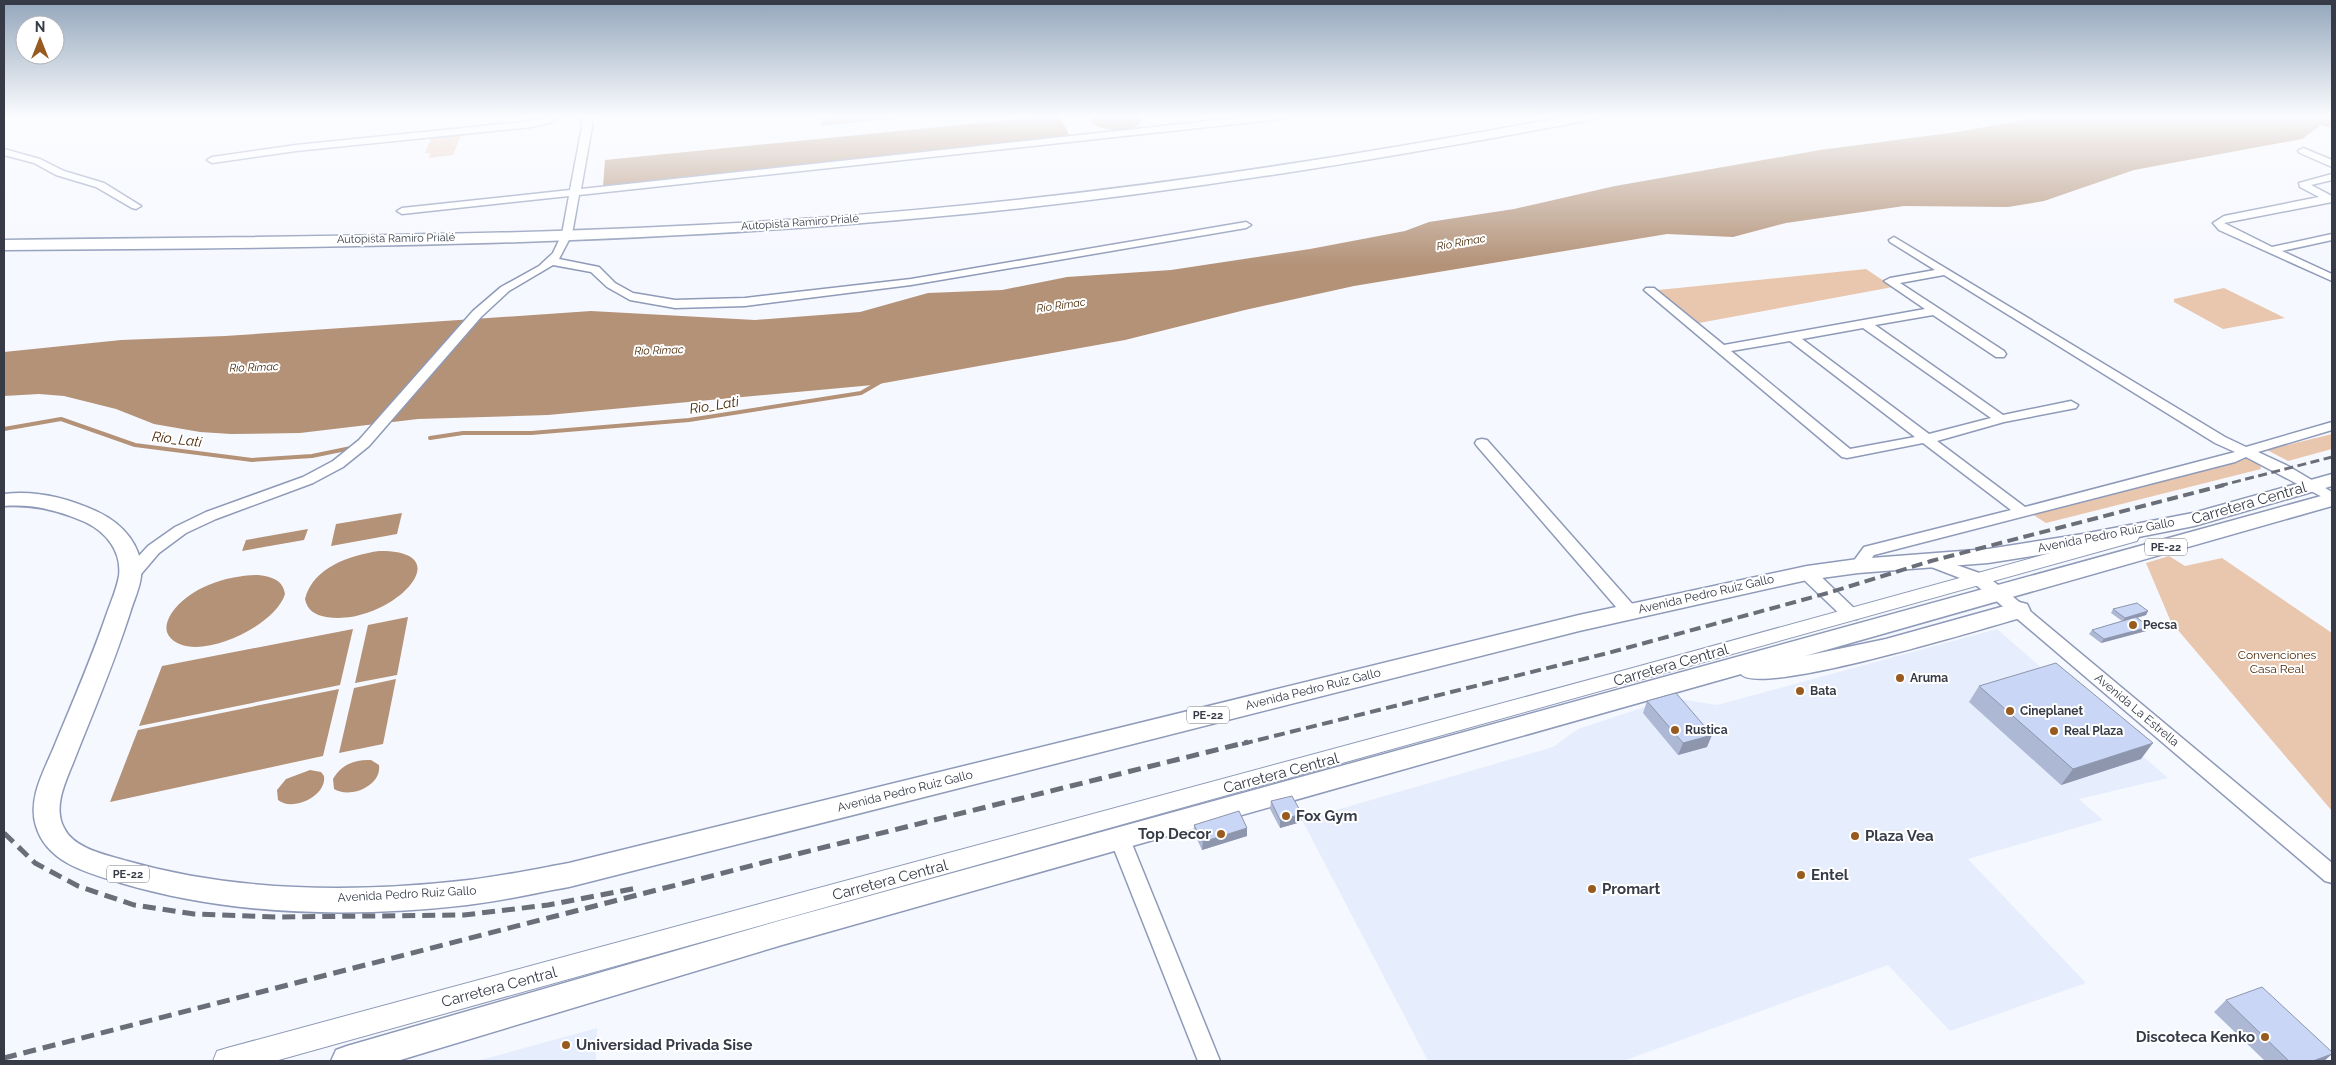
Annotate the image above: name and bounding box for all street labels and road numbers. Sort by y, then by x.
street label: Autopista Ramiro Prialé [741,212,860,233]
street label: Autopista Ramiro Prialé [337,231,456,246]
street label: Carretera Central [2189,478,2309,528]
street label: Avenida Pedro Ruiz Gallo [2036,515,2176,555]
road number: PE-22 [2145,538,2187,556]
street label: Avenida Pedro Ruiz Gallo [1637,572,1775,616]
street label: Carretera Central [1611,640,1731,690]
street label: Avenida Pedro Ruiz Gallo [1244,665,1382,713]
street label: Avenida La Estrella [2092,671,2182,749]
road number: PE-22 [1187,706,1229,724]
street label: Carretera Central [1221,749,1342,797]
street label: Avenida Pedro Ruiz Gallo [836,767,974,815]
street label: Carretera Central [830,856,951,904]
road number: PE-22 [107,866,149,882]
street label: Avenida Pedro Ruiz Gallo [337,883,477,905]
street label: Carretera Central [439,963,560,1011]

